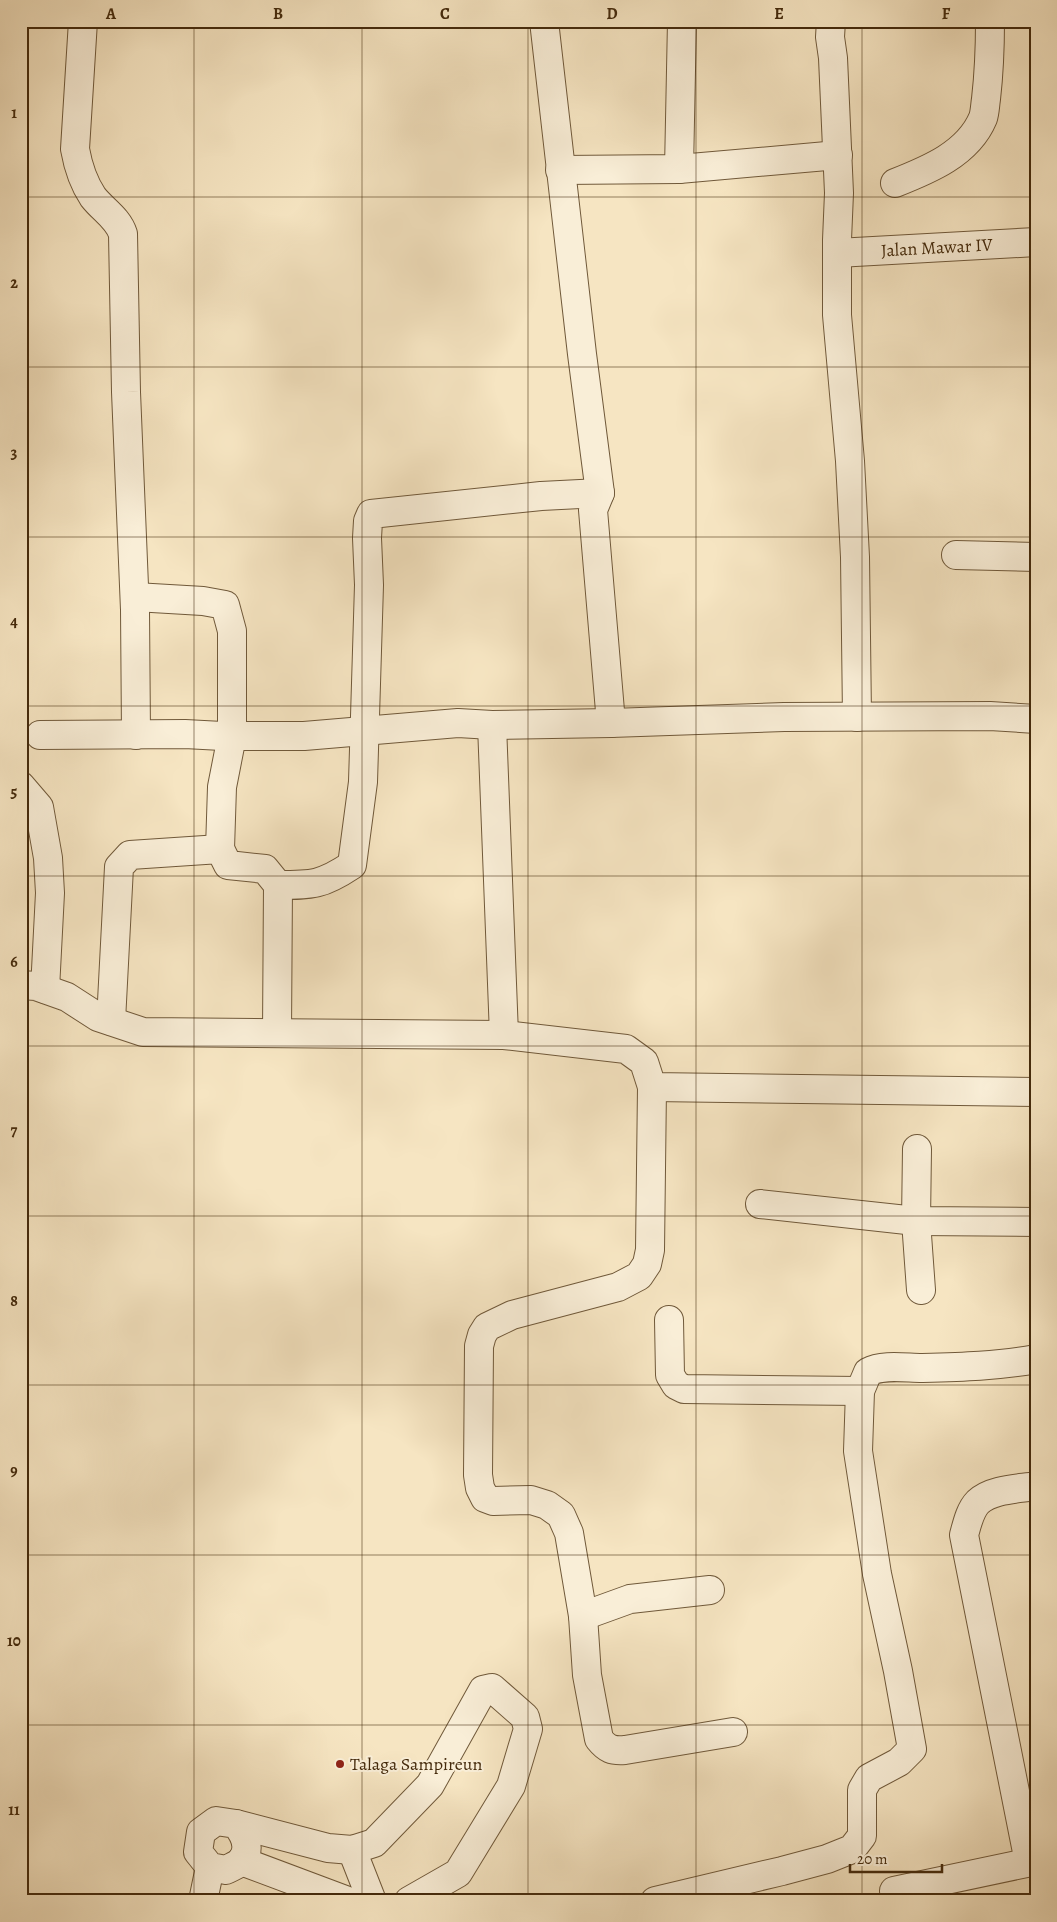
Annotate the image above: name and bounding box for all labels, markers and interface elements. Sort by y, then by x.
text: A [105,3,117,25]
text: B [273,3,283,25]
text: C [440,3,450,25]
text: D [606,3,618,25]
text: E [774,3,784,25]
text: F [942,3,951,25]
text: 1 [11,102,17,124]
street label: Jalan Mawar IV [880,232,993,263]
text: 2 [10,272,18,294]
text: 3 [11,442,18,464]
text: 4 [10,611,18,633]
text: 5 [11,781,18,803]
text: 6 [10,951,18,973]
text: 7 [11,1120,18,1142]
text: 8 [10,1290,18,1312]
text: 9 [10,1460,18,1482]
text: 10 [7,1630,21,1652]
place label: Talaga Sampireun [350,1752,482,1776]
marker: Talaga Sampireun [334,1758,346,1770]
text: 11 [8,1799,20,1821]
scale bar [850,1842,942,1874]
text: 20 m [857,1849,888,1869]

